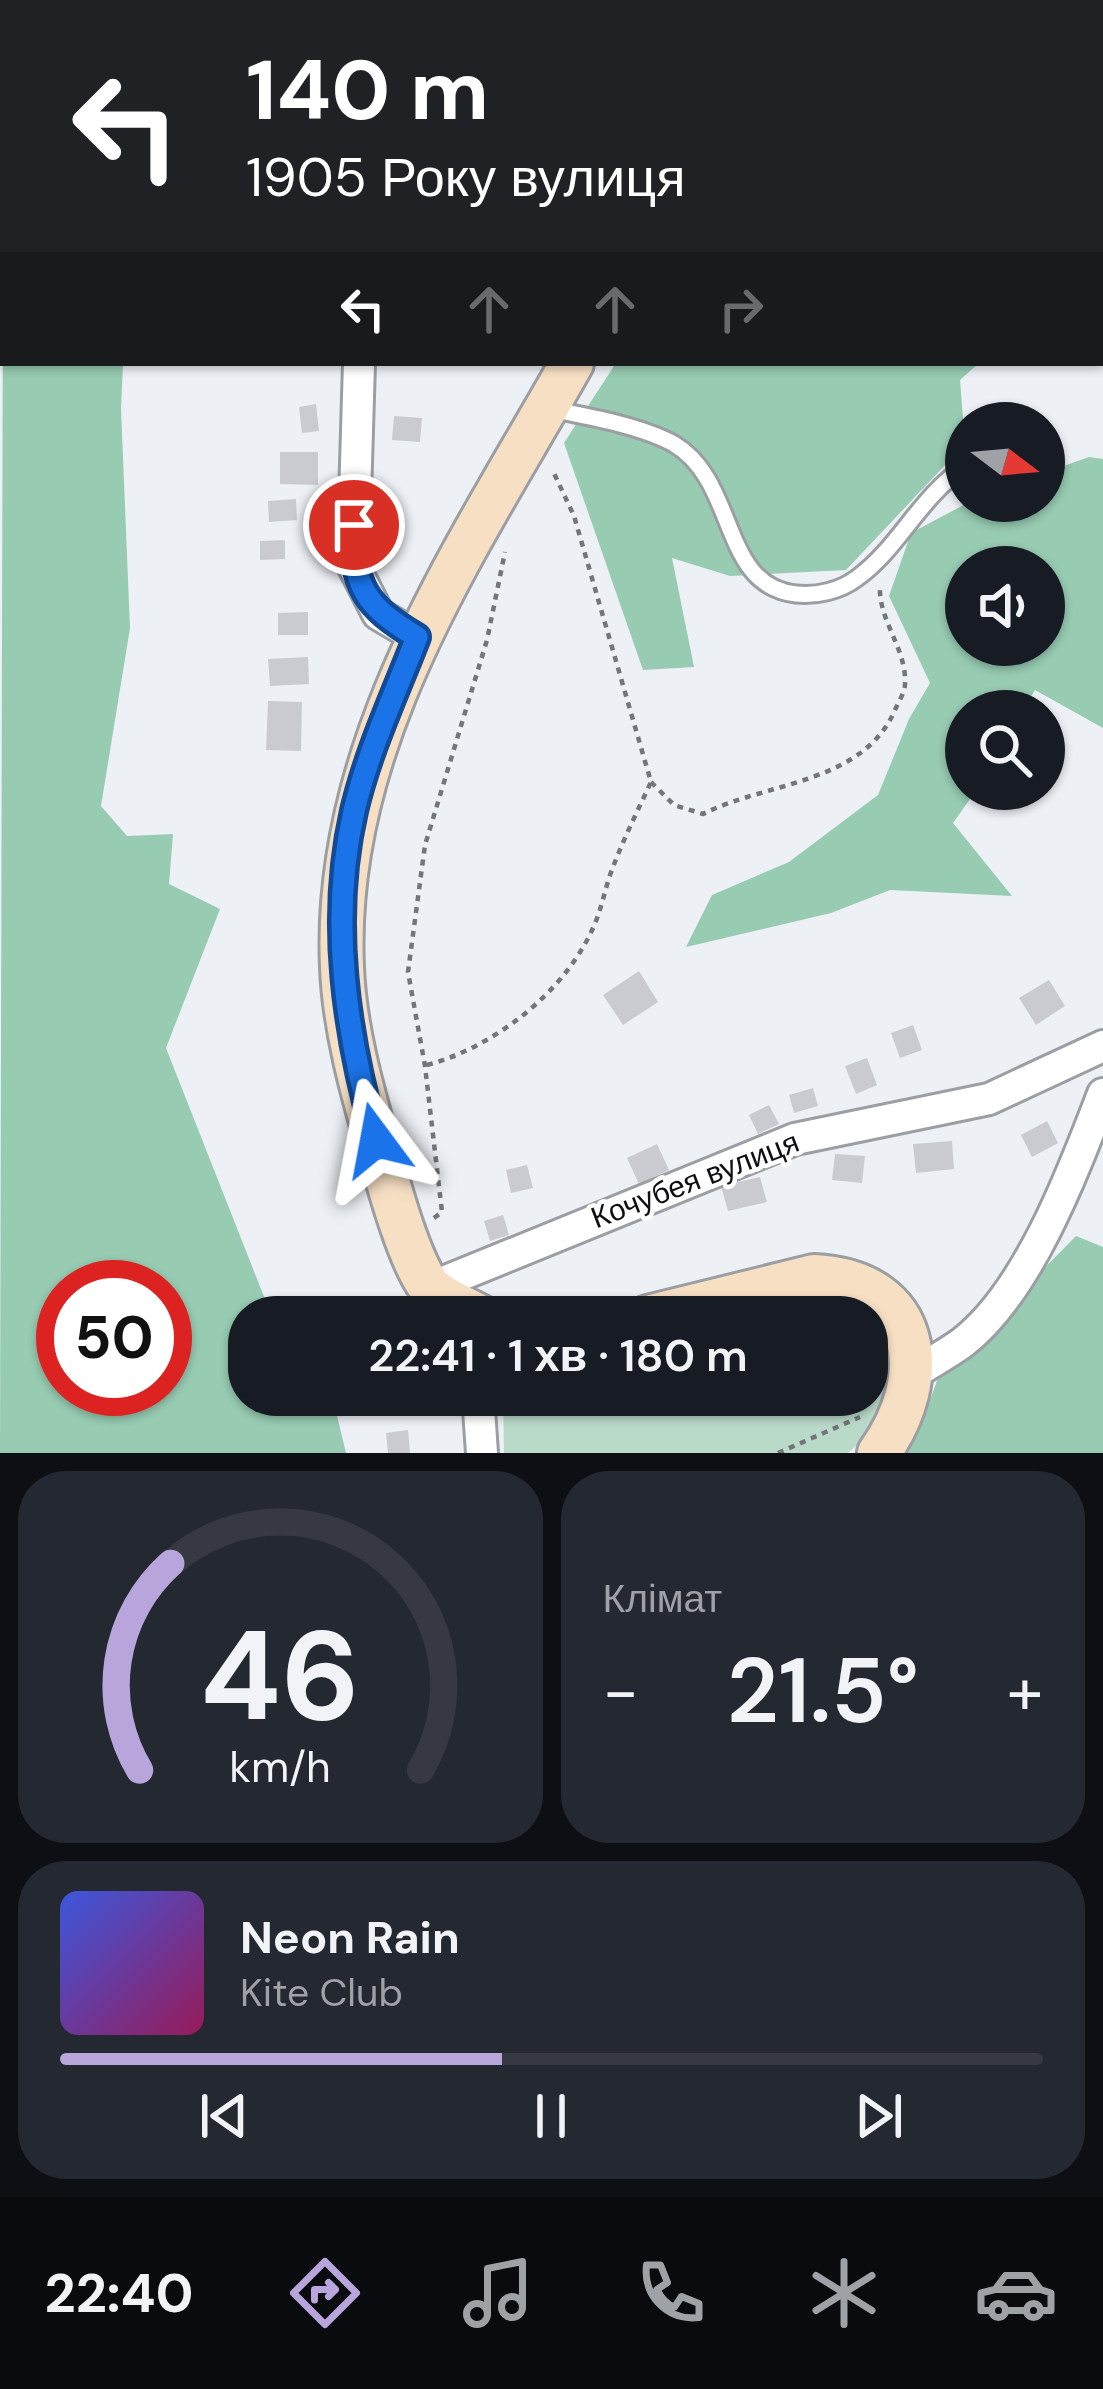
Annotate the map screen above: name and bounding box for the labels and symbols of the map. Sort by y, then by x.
north arrow [945,402,1065,522]
pin [303,474,405,576]
position arrow [313,1077,439,1203]
street label: Кочубея вулиця [585,1122,804,1237]
speed limit sign: 50 [36,1260,192,1416]

